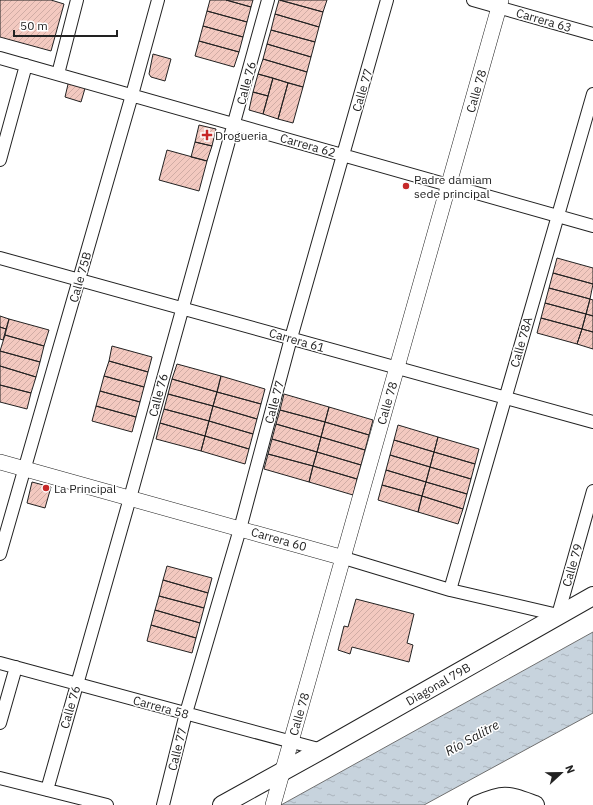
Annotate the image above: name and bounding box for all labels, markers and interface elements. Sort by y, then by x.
street label: Carrera 63 [514,5,574,35]
scale bar [14,12,117,38]
text: 50 m [20,18,48,33]
street label: Calle 76 [233,60,259,106]
street label: Calle 77 [349,67,375,113]
street label: Calle 78 [463,68,489,114]
place label: Drogueria [215,128,268,143]
marker: Drogueria [202,130,212,140]
street label: Carrera 62 [278,130,338,160]
place label: Padre damiam sede principal [414,172,492,201]
marker: Padre damiam sede principal [401,181,411,191]
street label: Calle 75B [66,250,94,304]
street label: Calle 78A [507,315,535,369]
street label: Carrera 61 [267,325,327,355]
street label: Calle 76 [145,372,171,418]
street label: Calle 77 [261,379,287,425]
street label: Calle 78 [374,380,400,426]
place label: La Principal [54,481,116,496]
marker: La Principal [41,483,51,493]
street label: Carrera 60 [249,524,309,554]
street label: Calle 79 [559,542,585,588]
street label: Diagonal 79B [403,659,473,708]
street label: Calle 76 [57,684,83,730]
street label: Calle 78 [286,691,312,737]
street label: Carrera 58 [131,692,191,722]
water label: Río Salitre [442,716,502,760]
street label: Calle 77 [164,726,190,772]
north arrow [541,753,581,793]
text: N [562,763,578,776]

